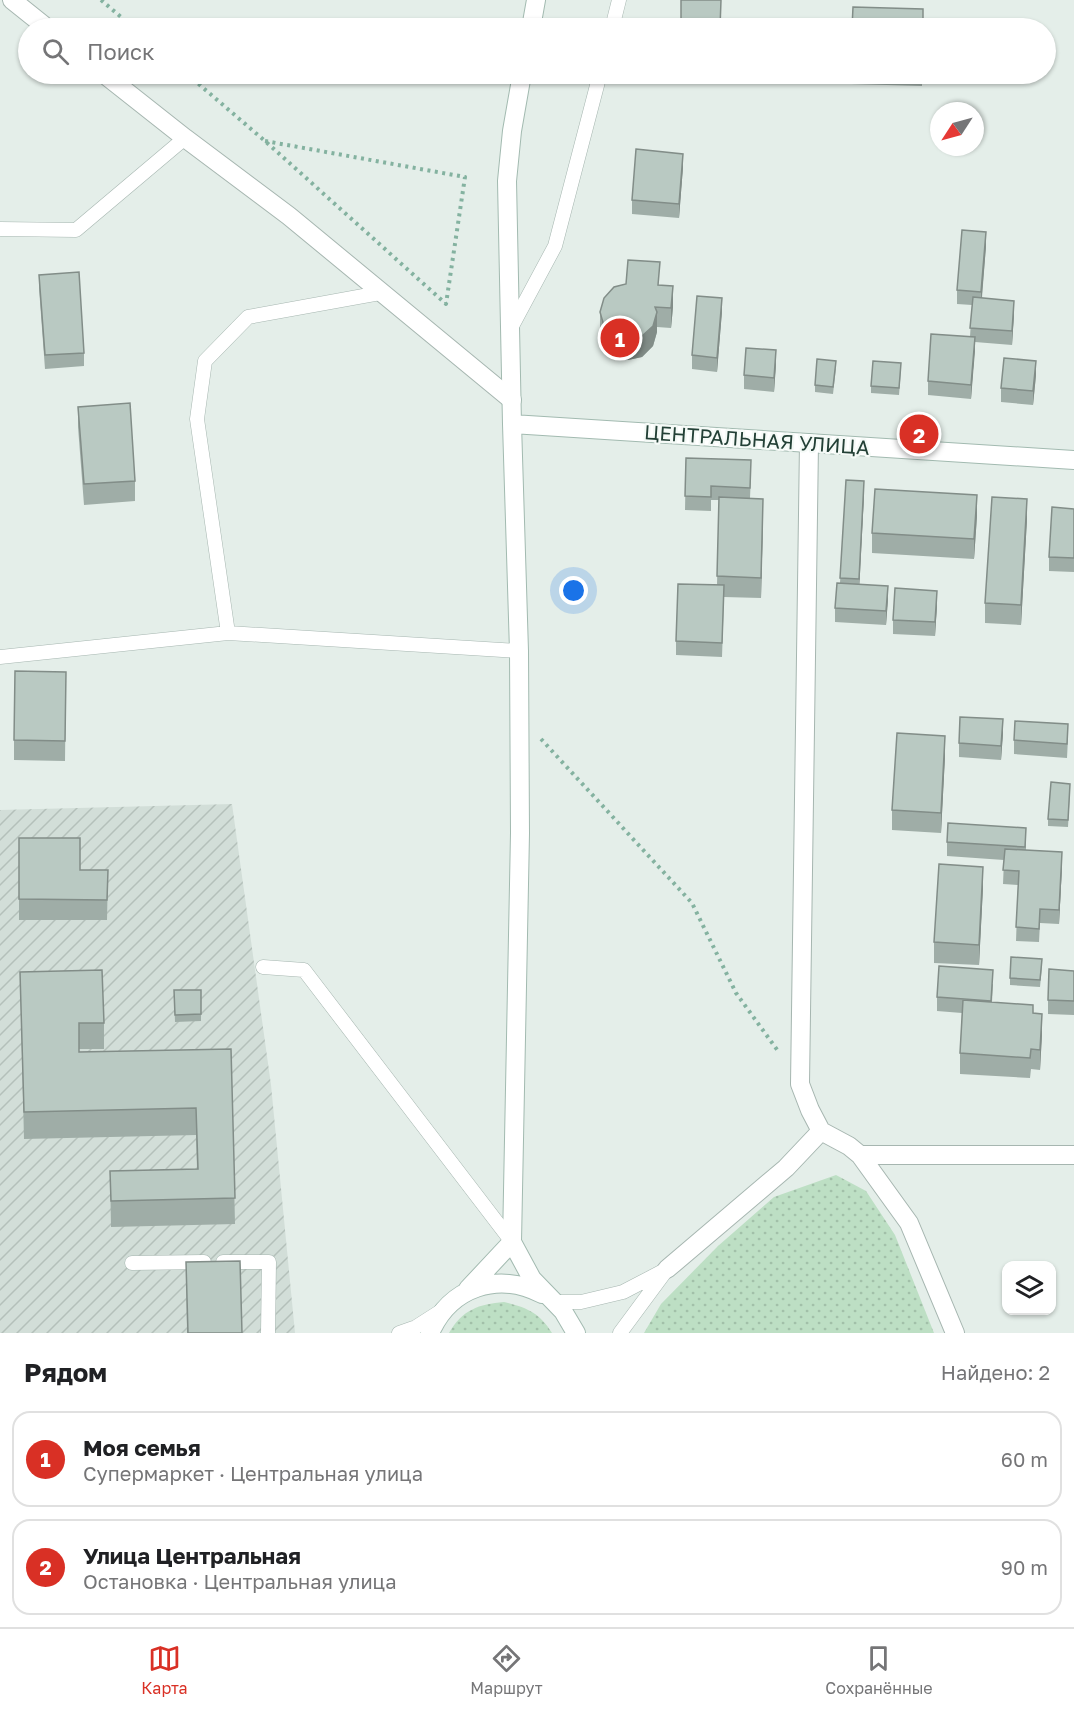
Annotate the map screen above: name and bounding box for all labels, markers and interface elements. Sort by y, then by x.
search box [18,18,1056,84]
icon: search [39,35,72,68]
text: Поиск [87,38,155,65]
north arrow [930,102,984,156]
pin: 1 [600,316,640,360]
pin: 2 [900,412,938,456]
street label: ЦЕНТРАЛЬНАЯ УЛИЦА [643,419,871,459]
your location [559,576,588,605]
map controls [1002,1261,1056,1315]
button: layers [1002,1261,1056,1315]
text: Рядом [24,1357,107,1388]
text: Найдено: 2 [941,1360,1050,1384]
text: Моя семья [83,1434,201,1461]
text: 1 [40,1447,51,1471]
text: 60 m [1001,1447,1048,1471]
text: Супермаркет · Центральная улица [83,1461,423,1485]
text: Улица Центральная [83,1542,301,1569]
text: 2 [39,1555,52,1579]
text: 90 m [1001,1555,1048,1579]
text: Остановка · Центральная улица [83,1569,397,1593]
tab: Карта [141,1642,188,1698]
tab: Маршрут [470,1642,543,1698]
tab: Сохранённые [825,1642,933,1698]

